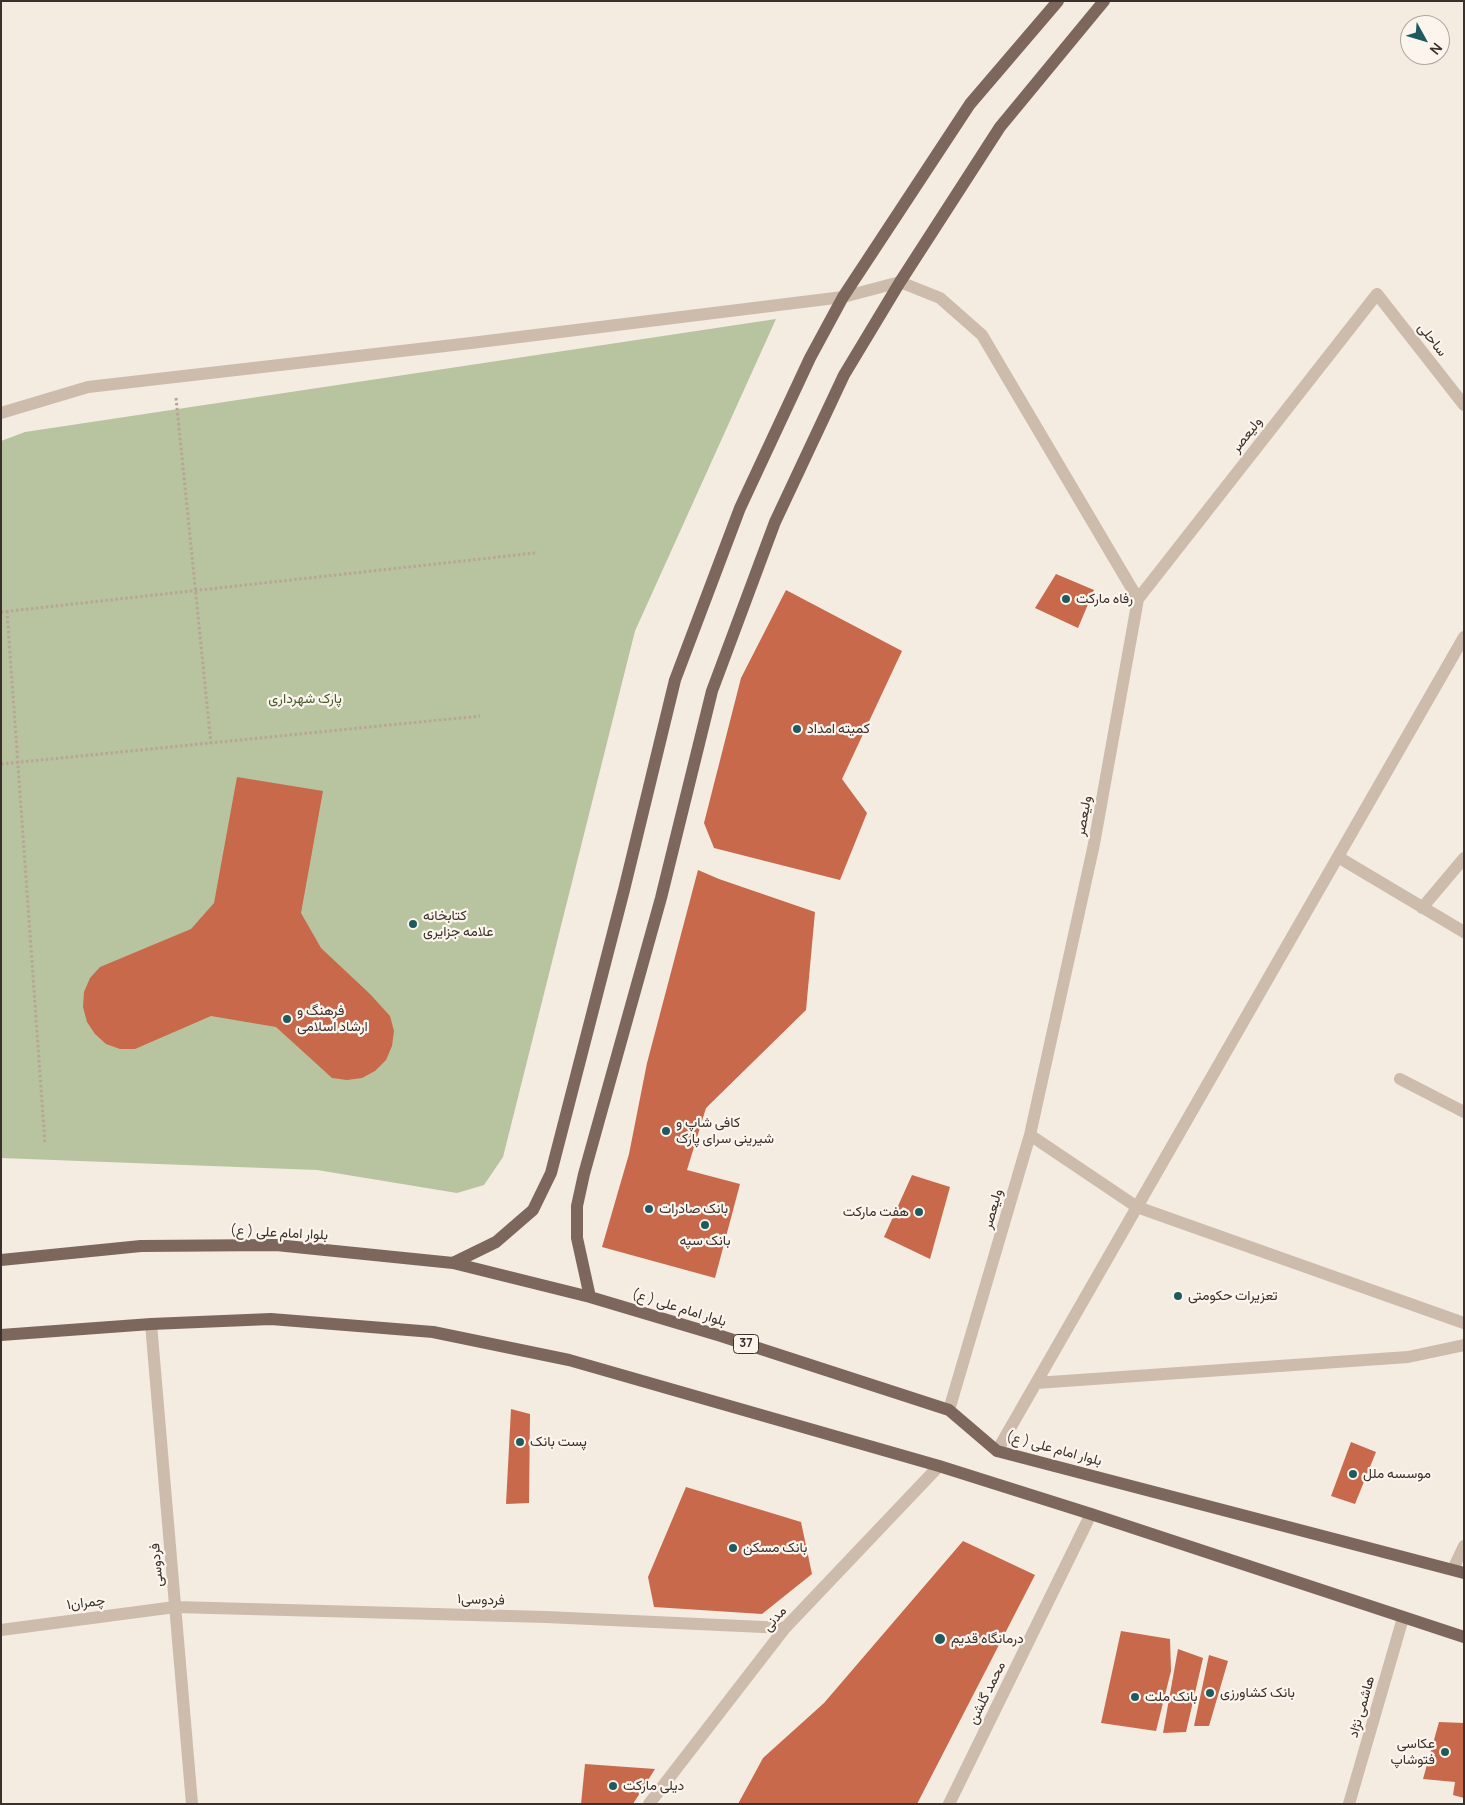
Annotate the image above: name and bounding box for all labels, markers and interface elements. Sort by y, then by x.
north arrow [1400,15,1450,65]
text: N [1426,39,1447,59]
street label: ساحلی [1414,320,1450,360]
street label: ولیعصر [1228,414,1266,456]
place label: رفاه مارکت [1076,591,1133,607]
marker: رفاه مارکت [1060,593,1072,605]
park label: پارک شهرداری [268,691,342,707]
place label: کمیته امداد [807,721,870,737]
marker: کمیته امداد [791,723,803,735]
street label: ولیعصر [1072,794,1096,838]
place label: کتابخانه علامه جزایری [423,908,493,940]
marker: کتابخانه علامه جزایری [407,918,419,930]
place label: فرهنگ و ارشاد اسلامی [297,1003,368,1036]
marker: فرهنگ و ارشاد اسلامی [281,1013,293,1025]
place label: کافی شاپ و شیرینی سرای پارک [676,1115,774,1148]
marker: کافی شاپ و شیرینی سرای پارک [660,1125,672,1137]
street label: ولیعصر [979,1187,1007,1231]
place label: بانک صادرات [659,1201,728,1217]
marker: بانک صادرات [643,1203,655,1215]
place label: هفت مارکت [843,1204,909,1220]
marker: هفت مارکت [913,1206,925,1218]
marker: بانک سپه [699,1219,711,1231]
street label: بلوار امام علی ( ع) [230,1222,328,1244]
place label: بانک سپه [679,1233,731,1249]
street label: بلوار امام علی ( ع) [630,1286,728,1330]
place label: تعزیرات حکومتی [1188,1288,1278,1304]
marker: تعزیرات حکومتی [1172,1290,1184,1302]
road number: 37 [734,1335,758,1354]
street label: بلوار امام علی ( ع) [1004,1428,1104,1470]
place label: پست بانک [530,1434,587,1450]
marker: پست بانک [514,1436,526,1448]
place label: موسسه ملل [1363,1466,1431,1482]
marker: موسسه ملل [1347,1468,1359,1480]
place label: بانک مسکن [743,1540,807,1556]
street label: فردوسی [147,1542,167,1588]
marker: بانک مسکن [727,1542,739,1554]
street label: فردوسی۱ [457,1591,505,1609]
street label: چمران۱ [66,1592,106,1614]
street label: مدنی [759,1603,791,1635]
place label: درمانگاه قدیم [951,1631,1024,1647]
marker: درمانگاه قدیم [933,1632,947,1646]
street label: محمد گلشن [965,1659,1009,1727]
street label: هاشمی نژاد [1345,1674,1379,1740]
place label: بانک کشاورزی [1220,1685,1295,1701]
marker: بانک کشاورزی [1204,1687,1216,1699]
place label: بانک ملت [1145,1689,1198,1705]
marker: بانک ملت [1129,1691,1141,1703]
place label: عکاسی فتوشاپ [1390,1736,1435,1768]
marker: عکاسی فتوشاپ [1439,1746,1451,1758]
place label: دیلی مارکت [623,1778,684,1794]
marker: دیلی مارکت [607,1780,619,1792]

